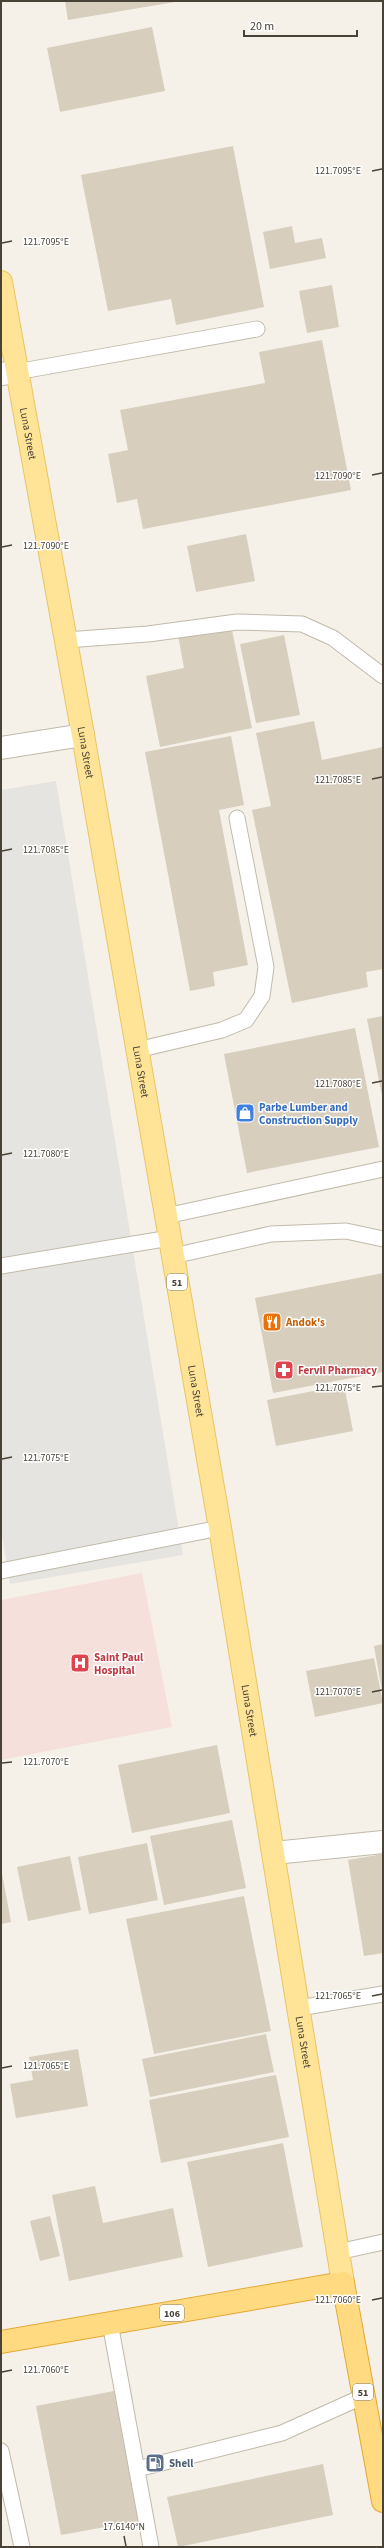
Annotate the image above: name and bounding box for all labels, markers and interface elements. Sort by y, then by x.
scale bar [244,12,357,38]
text: 20 m [250,18,274,35]
text: 121.7095°E [315,164,361,178]
text: 121.7095°E [23,235,69,249]
street label: Luna Street [16,406,40,461]
text: 121.7090°E [315,469,361,483]
text: 121.7090°E [23,539,69,553]
street label: Luna Street [74,725,97,780]
text: 121.7085°E [315,773,361,787]
text: 121.7085°E [23,843,69,857]
street label: Luna Street [129,1045,153,1099]
text: 121.7080°E [315,1077,361,1091]
place label: Parbe Lumber and Construction Supply [259,1100,358,1128]
shop icon: Parbe Lumber and Construction Supply [234,1102,256,1124]
text: 121.7080°E [23,1147,69,1161]
road number: 51 [167,1274,187,1290]
restaurant icon: Andok's [261,1311,283,1333]
place label: Andok's [285,1315,325,1330]
pharmacy icon: Fervil Pharmacy [273,1359,295,1381]
place label: Fervil Pharmacy [298,1363,377,1378]
street label: Luna Street [184,1364,208,1418]
text: 121.7075°E [315,1381,361,1395]
text: 121.7075°E [23,1451,69,1465]
place label: Saint Paul Hospital [94,1650,144,1678]
hospital icon: Saint Paul Hospital [69,1652,91,1674]
street label: Luna Street [238,1683,261,1738]
text: 121.7070°E [315,1685,361,1699]
text: 121.7070°E [23,1755,69,1769]
text: 121.7065°E [315,1989,361,2003]
street label: Luna Street [292,2015,315,2070]
text: 121.7065°E [23,2059,69,2073]
text: 121.7060°E [315,2293,361,2307]
road number: 106 [160,2305,184,2321]
text: 121.7060°E [23,2363,69,2377]
road number: 51 [353,2384,373,2400]
fuel station icon: Shell [144,2452,166,2474]
place label: Shell [169,2456,194,2471]
text: 17.6140°N [103,2520,145,2534]

